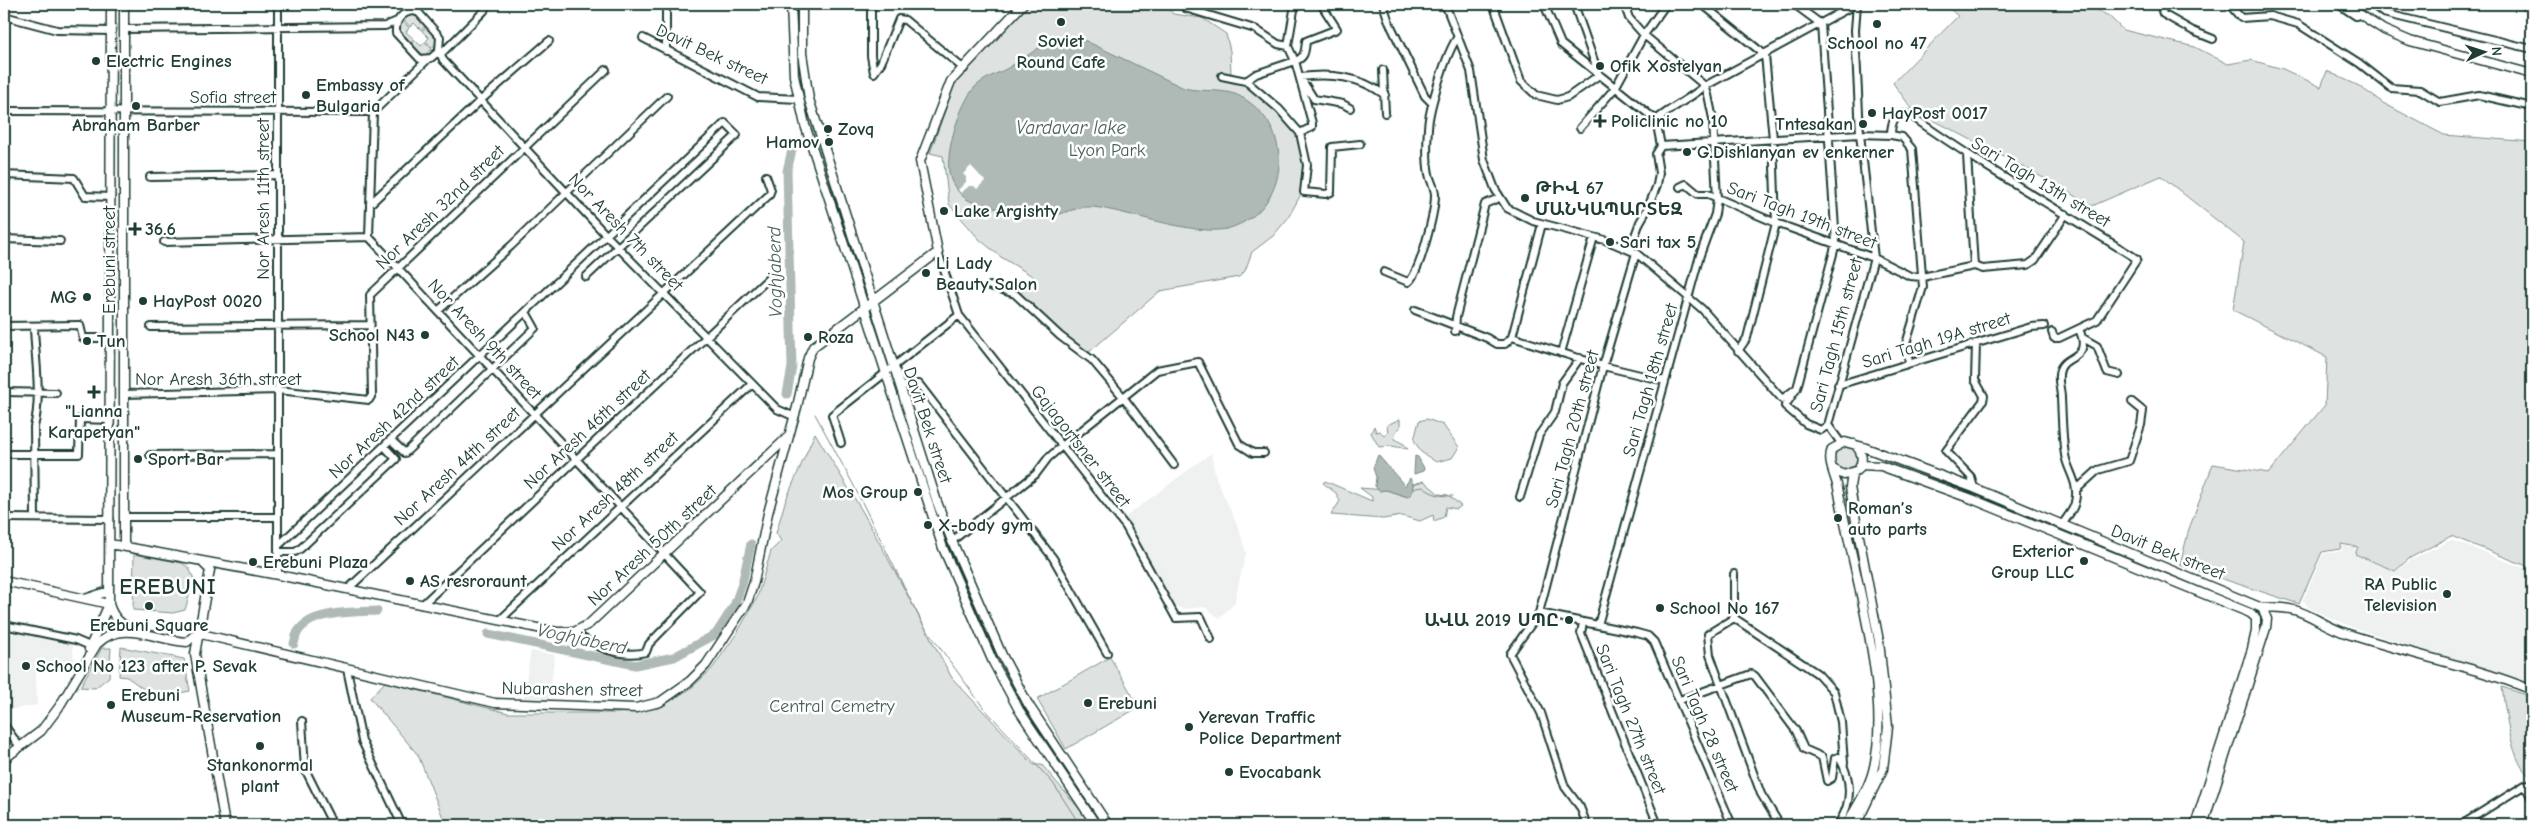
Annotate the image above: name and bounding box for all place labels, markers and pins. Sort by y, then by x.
marker: Soviet Round Cafe [1055,16,1067,28]
marker: School no 47 [1871,18,1883,30]
place label: Soviet Round Cafe [1017,31,1106,73]
place label: School no 47 [1827,33,1927,54]
place label: Electric Engines [106,51,232,72]
marker: Electric Engines [90,55,102,67]
place label: Ofik Xostelyan [1610,56,1722,77]
marker: Ofik Xostelyan [1594,60,1606,72]
place label: Embassy of Bulgaria [316,75,406,117]
marker: Embassy of Bulgaria [300,89,312,101]
marker: Abraham Barber [130,100,142,112]
place label: HayPost 0017 [1882,103,1987,124]
marker: HayPost 0017 [1866,107,1878,119]
place label: Policlinic no 10 [1611,111,1728,132]
marker: Policlinic no 10 [1593,114,1607,128]
place label: Tntesakan [1775,114,1853,135]
place label: Abraham Barber [72,115,201,136]
marker: Tntesakan [1857,118,1869,130]
place label: Zovq [838,119,874,140]
marker: Zovq [822,123,834,135]
place label: Hamov [766,132,819,153]
marker: Hamov [823,136,835,148]
place label: G.Dishlanyan ev enkerner [1697,142,1895,163]
marker: G.Dishlanyan ev enkerner [1681,146,1693,158]
place label: ԹԻՎ 67 ՄԱՆԿԱՊԱՐՏԵԶ [1535,178,1683,220]
marker: ԹԻՎ 67 ՄԱՆԿԱՊԱՐՏԵԶ [1519,192,1531,204]
place label: Lake Argishty [954,201,1059,222]
marker: Lake Argishty [938,205,950,217]
place label: 36.6 [145,219,176,240]
marker: 36.6 [129,223,141,235]
place label: Sari tax 5 [1620,232,1696,253]
marker: Sari tax 5 [1604,236,1616,248]
place label: Li Lady Beauty Salon [936,253,1037,295]
marker: Li Lady Beauty Salon [920,267,932,279]
place label: MG [50,287,77,308]
marker: MG [81,291,93,303]
place label: HayPost 0020 [153,291,262,312]
marker: HayPost 0020 [137,295,149,307]
place label: School N43 [329,325,415,346]
place label: Roza [818,327,854,348]
marker: School N43 [419,329,431,341]
place label: Tun [97,331,126,352]
marker: Roza [802,331,814,343]
marker: Tun [81,335,93,347]
marker: "Lianna Karapetyan" [88,386,100,398]
place label: "Lianna Karapetyan" [48,401,140,443]
place label: Sport Bar [148,449,224,470]
marker: Sport Bar [132,453,144,465]
place label: Mos Group [822,482,908,503]
marker: Mos Group [912,486,924,498]
place label: Roman’s auto parts [1848,498,1927,540]
marker: Roman’s auto parts [1832,512,1844,524]
place label: X-body gym [938,515,1033,536]
marker: X-body gym [922,519,934,531]
place label: Exterior Group LLC [1991,541,2075,583]
place label: Erebuni Plaza [263,552,368,573]
marker: Exterior Group LLC [2078,555,2090,567]
marker: Erebuni Plaza [247,556,259,568]
place label: AS resroraunt [420,571,528,592]
place label: RA Public Television [2364,574,2438,616]
marker: AS resroraunt [404,575,416,587]
marker: RA Public Television [2441,588,2453,600]
place label: School No 167 [1670,598,1779,619]
marker: Erebuni Square [143,600,155,612]
marker: School No 167 [1654,602,1666,614]
place label: ԱՎԱ 2019 ՍՊԸ [1424,610,1559,631]
marker: ԱՎԱ 2019 ՍՊԸ [1563,614,1575,626]
place label: Erebuni Square [90,615,208,636]
place label: School No 123 after P. Sevak [36,656,257,677]
marker: School No 123 after P. Sevak [20,660,32,672]
place label: Erebuni Museum-Reservation [121,685,281,727]
place label: Erebuni [1098,693,1157,714]
marker: Erebuni [1082,697,1094,709]
marker: Erebuni Museum-Reservation [105,699,117,711]
place label: Yerevan Traffic Police Department [1199,707,1342,749]
marker: Yerevan Traffic Police Department [1183,721,1195,733]
marker: Stankonormal plant [254,740,266,752]
place label: Stankonormal plant [207,755,313,797]
place label: Evocabank [1239,762,1321,783]
marker: Evocabank [1223,766,1235,778]

